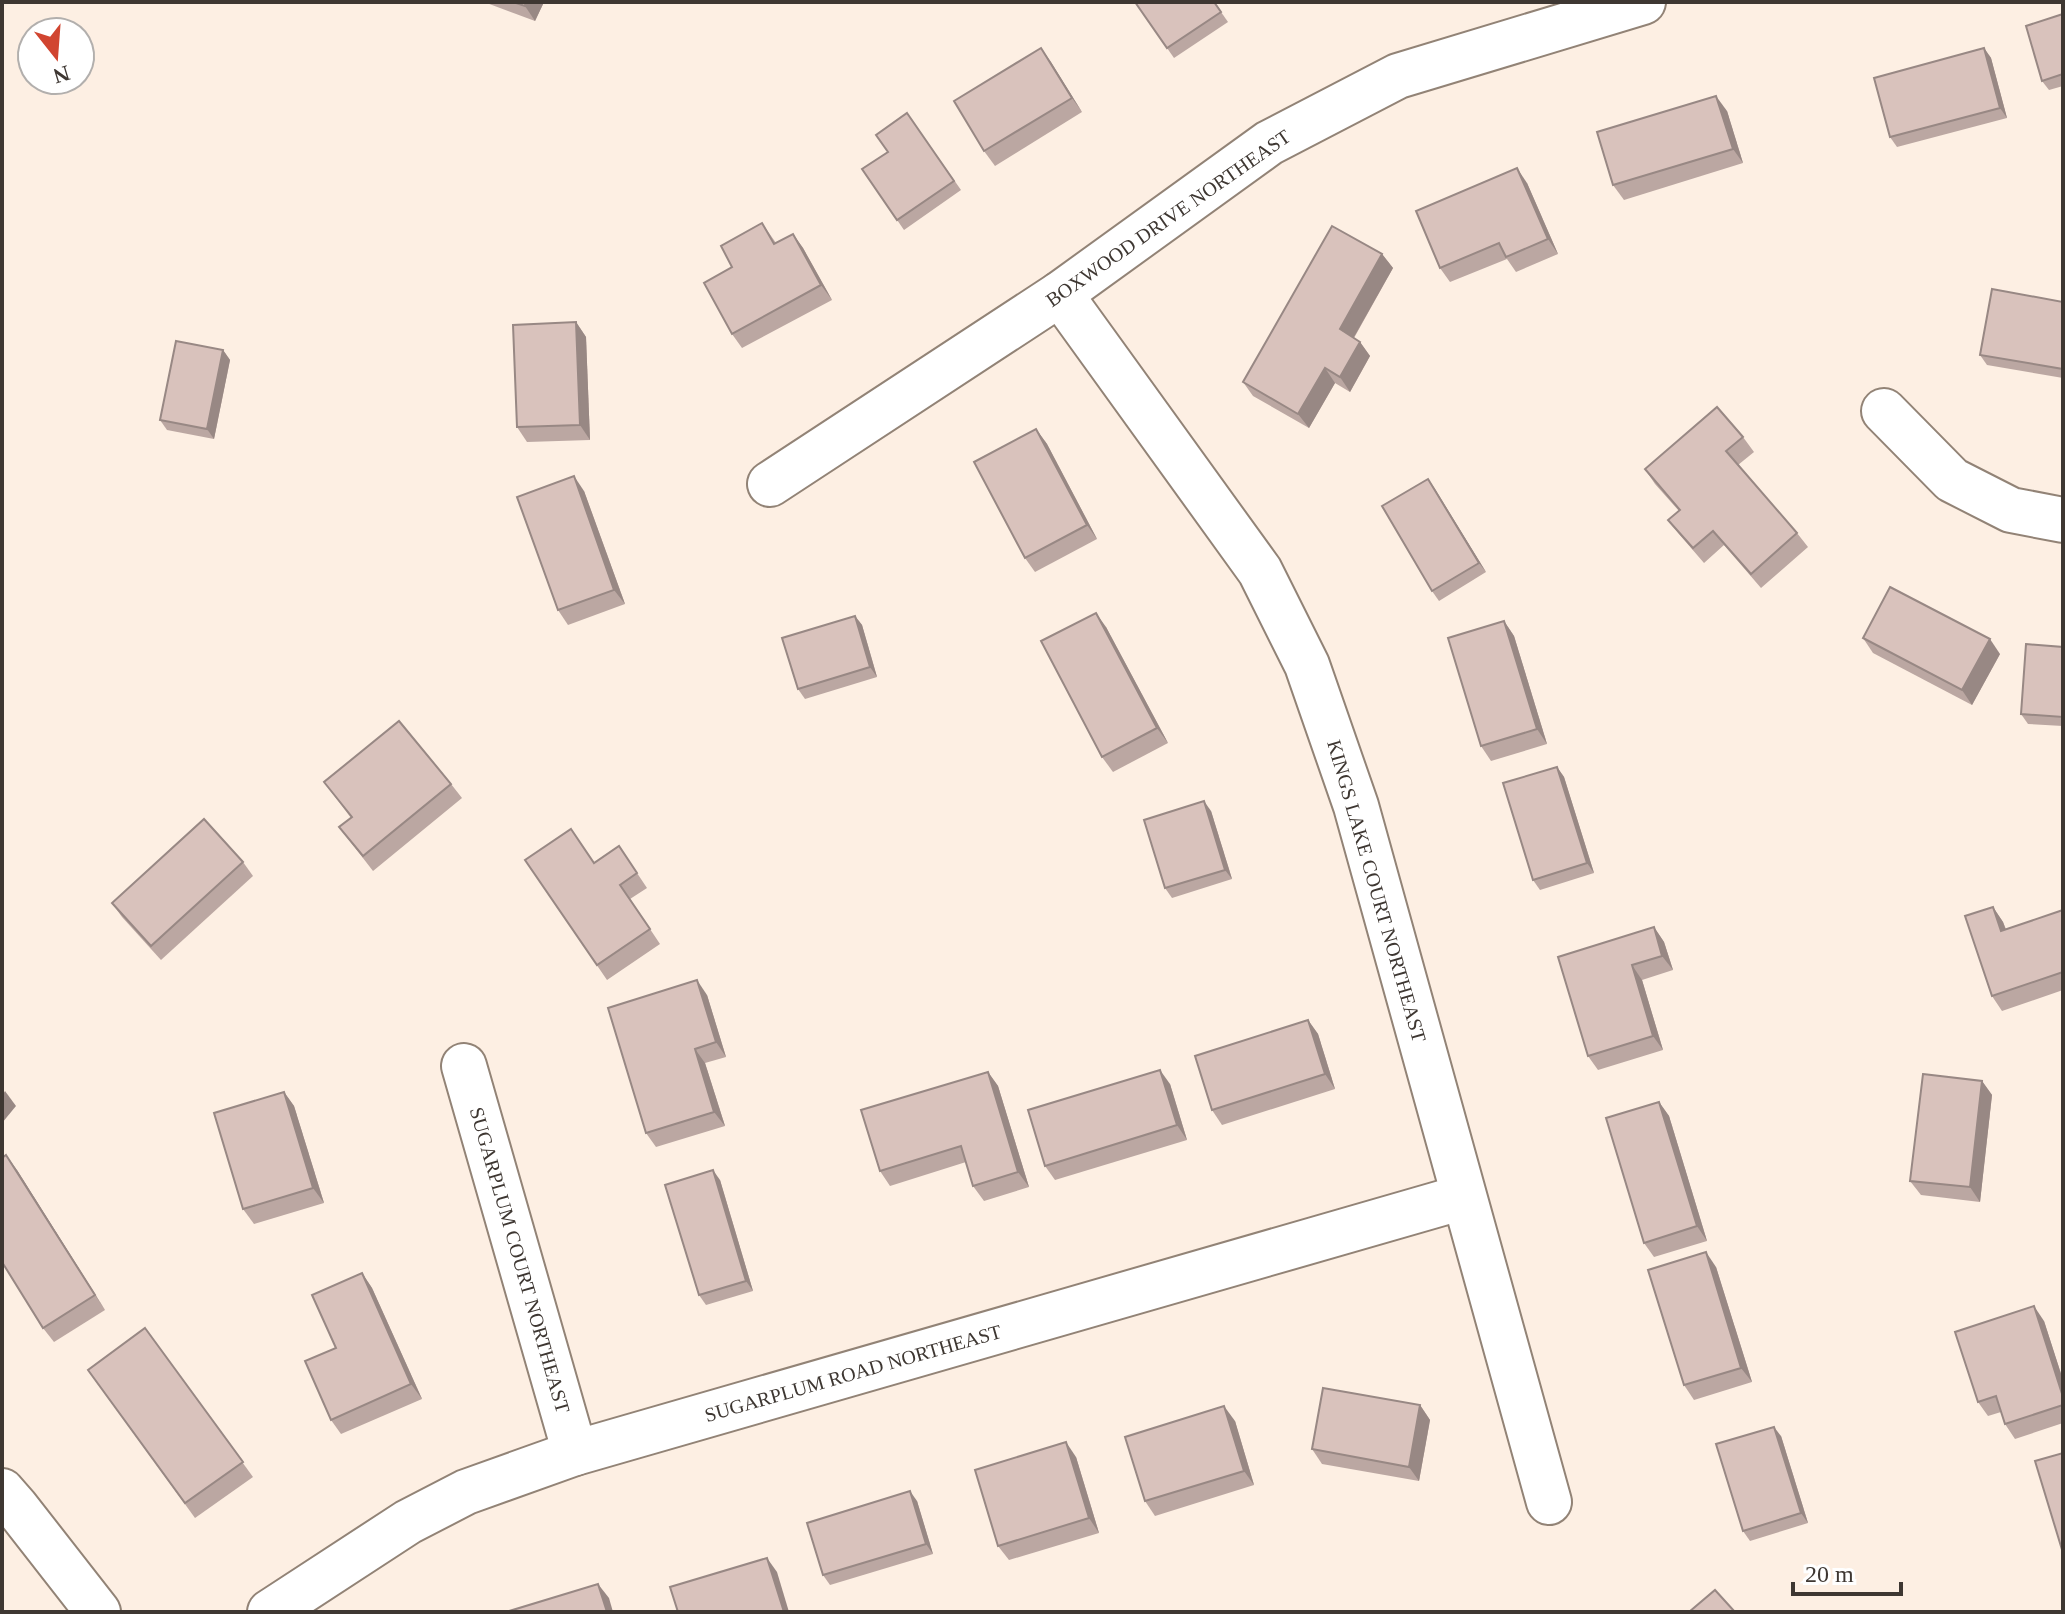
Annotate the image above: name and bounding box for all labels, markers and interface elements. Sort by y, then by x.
north arrow [16,16,96,96]
text: N [50,60,73,89]
street label: BOXWOOD DRIVE NORTHEAST [1042,125,1294,311]
street label: KINGS LAKE COURT NORTHEAST [1323,737,1431,1045]
street label: SUGARPLUM COURT NORTHEAST [466,1104,574,1416]
street label: SUGARPLUM ROAD NORTHEAST [702,1320,1004,1426]
scale bar [1793,1546,1901,1596]
text: 20 m [1805,1561,1854,1587]

